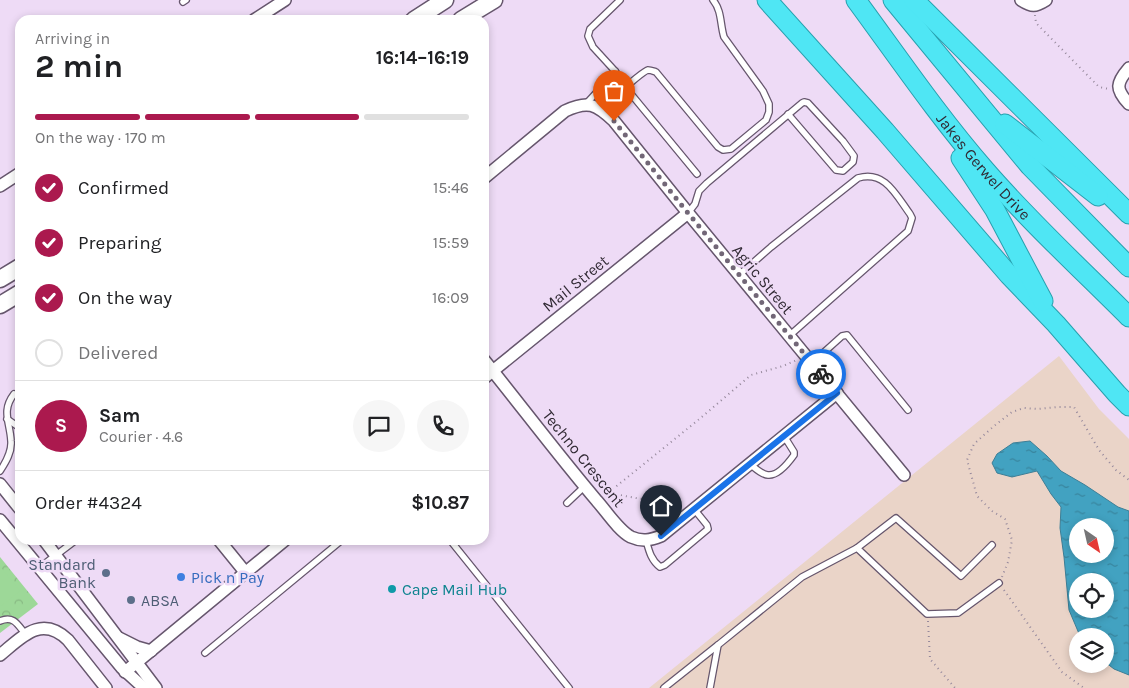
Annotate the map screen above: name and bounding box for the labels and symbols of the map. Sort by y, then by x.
pin [593,70,635,121]
street label: Jakes Gerwel Drive [932,110,1035,224]
street label: Agric Street [728,241,797,318]
street label: Mail Street [539,251,612,316]
courier [796,349,846,399]
street label: Techno Crescent [539,406,629,511]
pin [640,485,682,536]
north arrow [1069,518,1114,562]
place label: Standard Bank [28,555,96,592]
marker: Standard Bank [100,567,112,579]
place label: Pick n Pay [191,568,265,587]
marker: Pick n Pay [175,571,187,583]
place label: Cape Mail Hub [402,580,507,599]
marker: Cape Mail Hub [386,583,398,595]
place label: ABSA [141,591,179,610]
marker: ABSA [125,594,137,606]

